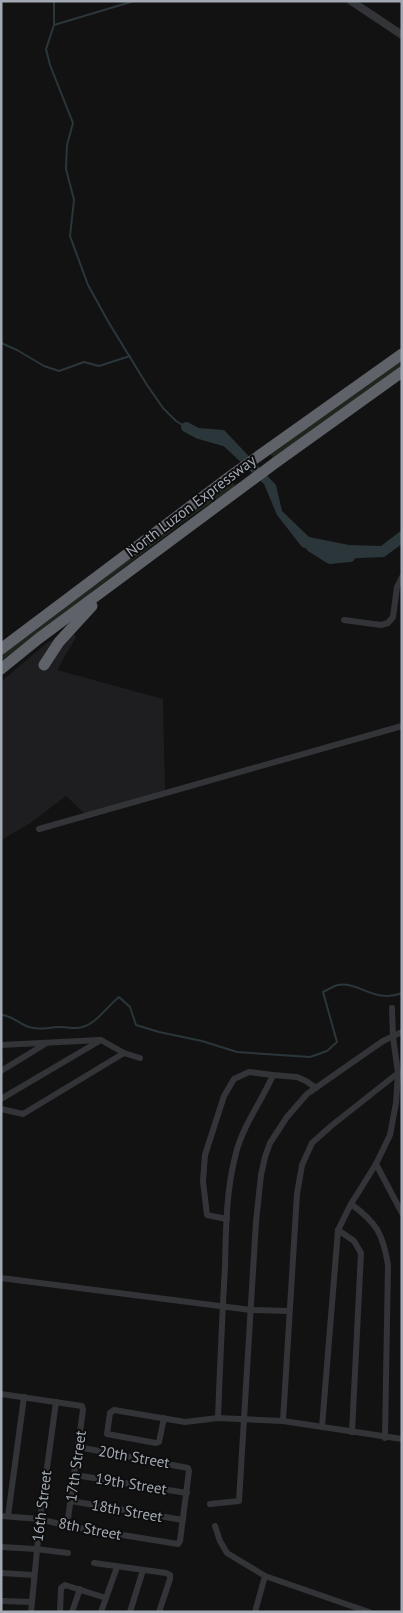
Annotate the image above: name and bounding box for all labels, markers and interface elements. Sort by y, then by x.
street label: North Luzon Expressway [122,450,259,561]
street label: 17th Street [61,1429,90,1503]
street label: 20th Street [97,1441,171,1472]
street label: 19th Street [94,1468,168,1499]
street label: 16th Street [28,1469,55,1543]
street label: 18th Street [90,1495,164,1526]
street label: 8th Street [57,1513,123,1544]

